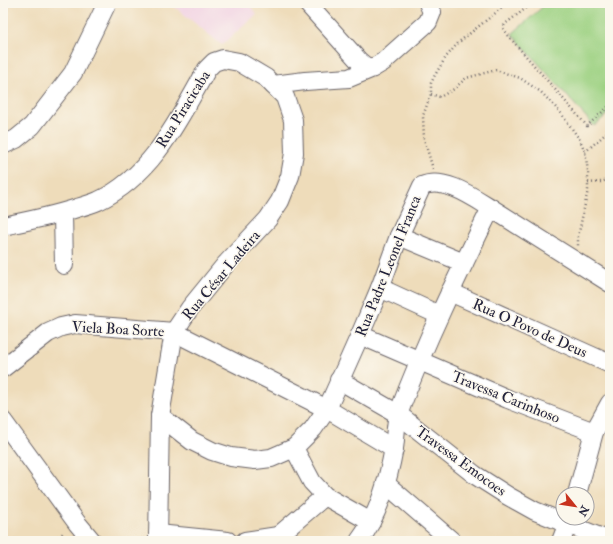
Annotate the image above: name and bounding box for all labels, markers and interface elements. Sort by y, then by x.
street label: Rua Piracicaba [152,66,215,152]
street label: Rua Padre Leonel Franca [351,192,426,340]
street label: Rua César Ladeira [178,226,265,324]
street label: Rua O Povo de Deus [470,295,590,362]
street label: Viela Boa Sorte [71,318,165,341]
street label: Travessa Carinhoso [449,367,563,428]
street label: Travessa Emocoes [412,422,510,501]
north arrow [555,486,595,526]
text: N [575,502,592,519]

